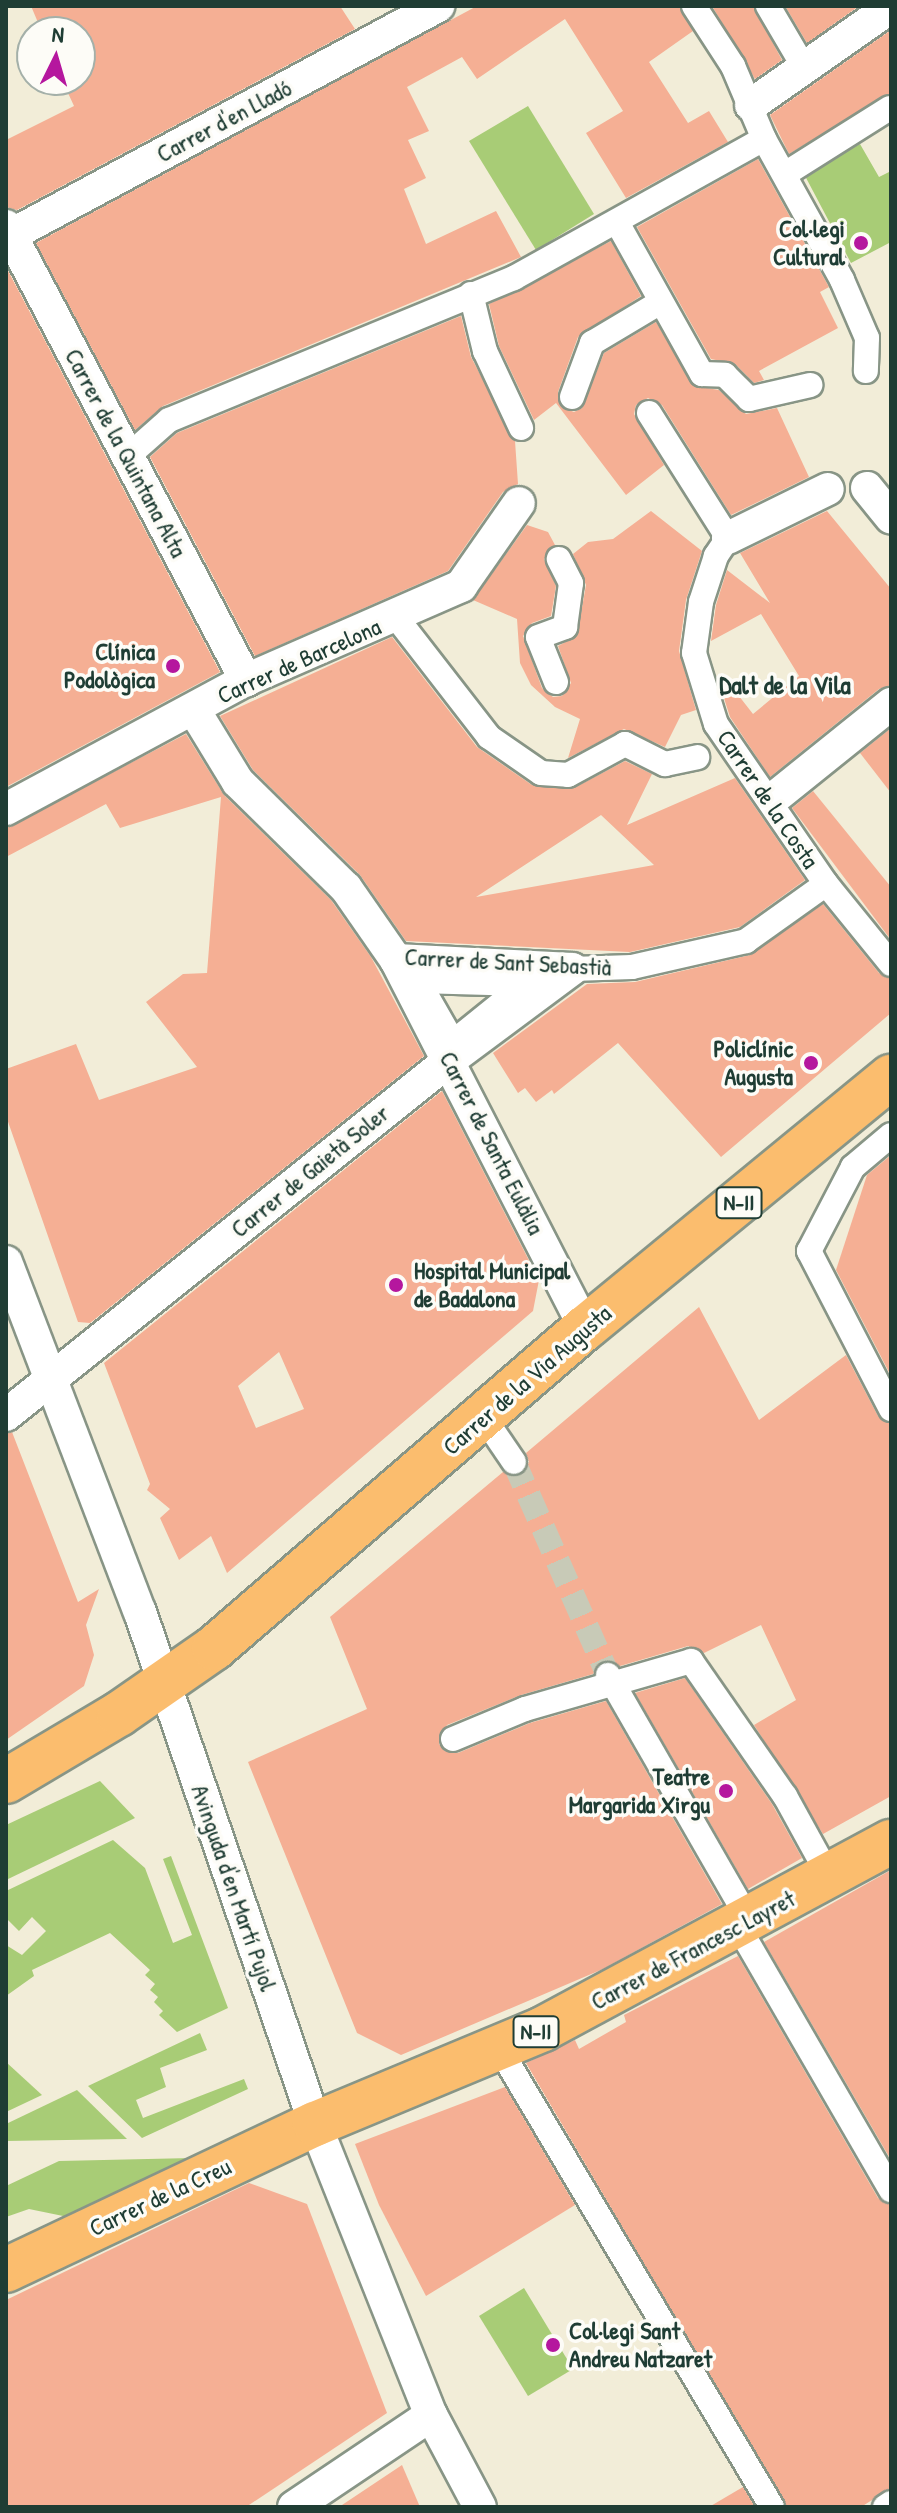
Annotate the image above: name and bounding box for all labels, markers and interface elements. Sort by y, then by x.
north arrow [16,16,96,96]
text: N [51,19,65,50]
street label: Carrer d'en Lladó [152,73,296,169]
place label: Col·legi Cultural [773,215,845,271]
marker: Col·legi Cultural [852,234,870,252]
street label: Carrer de la Quintana Alta [59,344,193,562]
street label: Carrer de Barcelona [213,612,385,710]
place label: Clínica Podològica [64,638,155,694]
marker: Clínica Podològica [162,655,184,677]
district label: Dalt de la Vila [719,669,851,701]
street label: Carrer de la Costa [711,724,825,874]
street label: Carrer de Sant Sebastià [404,942,612,982]
place label: Policlínic Augusta [713,1035,793,1091]
street label: Carrer de Santa Eulàlia [433,1047,551,1239]
marker: Policlínic Augusta [800,1052,822,1074]
street label: Carrer de Gaietà Soler [225,1099,395,1243]
road number: N-II [715,1185,763,1221]
place label: Hospital Municipal de Badalona [414,1257,570,1313]
marker: Hospital Municipal de Badalona [385,1274,407,1296]
street label: Carrer de la Via Augusta [437,1299,617,1461]
place label: Teatre Margarida Xirgu [569,1763,710,1819]
street label: Avinguda d'en Martí Pujol [185,1781,283,1995]
marker: Teatre Margarida Xirgu [717,1782,735,1800]
street label: Carrer de Francesc Layret [586,1884,800,2016]
road number: N-II [512,2014,560,2050]
street label: Carrer de la Creu [85,2152,235,2242]
place label: Col·legi Sant Andreu Natzaret [569,2317,712,2373]
marker: Col·legi Sant Andreu Natzaret [544,2336,562,2354]

